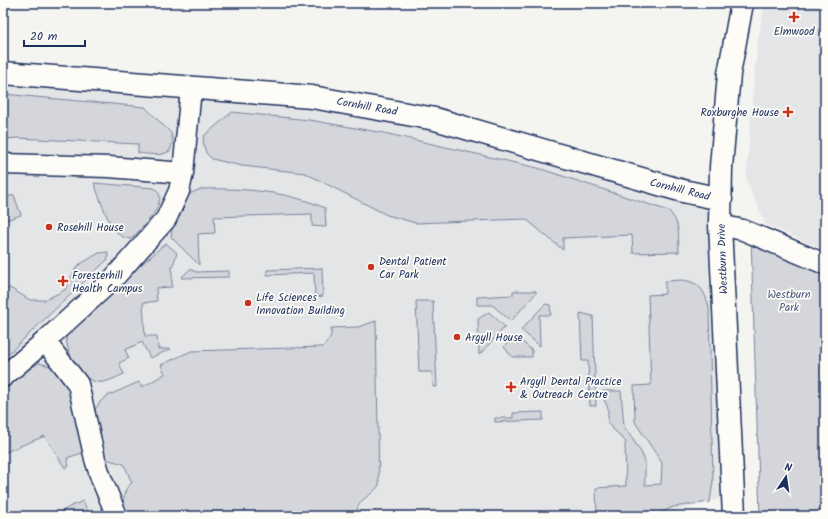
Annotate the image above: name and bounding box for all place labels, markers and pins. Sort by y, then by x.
marker: Elmwood [788,11,800,23]
place label: Elmwood [774,23,815,41]
place label: Roxburghe House [700,104,779,122]
marker: Roxburghe House [782,106,794,118]
place label: Rosehill House [57,219,124,237]
marker: Rosehill House [44,222,54,232]
place label: Dental Patient Car Park [379,253,447,284]
marker: Dental Patient Car Park [366,262,376,272]
place label: Foresterhill Health Campus [72,267,143,298]
marker: Foresterhill Health Campus [57,275,69,287]
place label: Life Sciences Innovation Building [256,289,345,320]
marker: Life Sciences Innovation Building [243,298,253,308]
place label: Argyll House [465,329,523,347]
marker: Argyll House [452,332,462,342]
place label: Argyll Dental Practice & Outreach Centre [520,373,621,404]
marker: Argyll Dental Practice & Outreach Centre [505,381,517,393]

